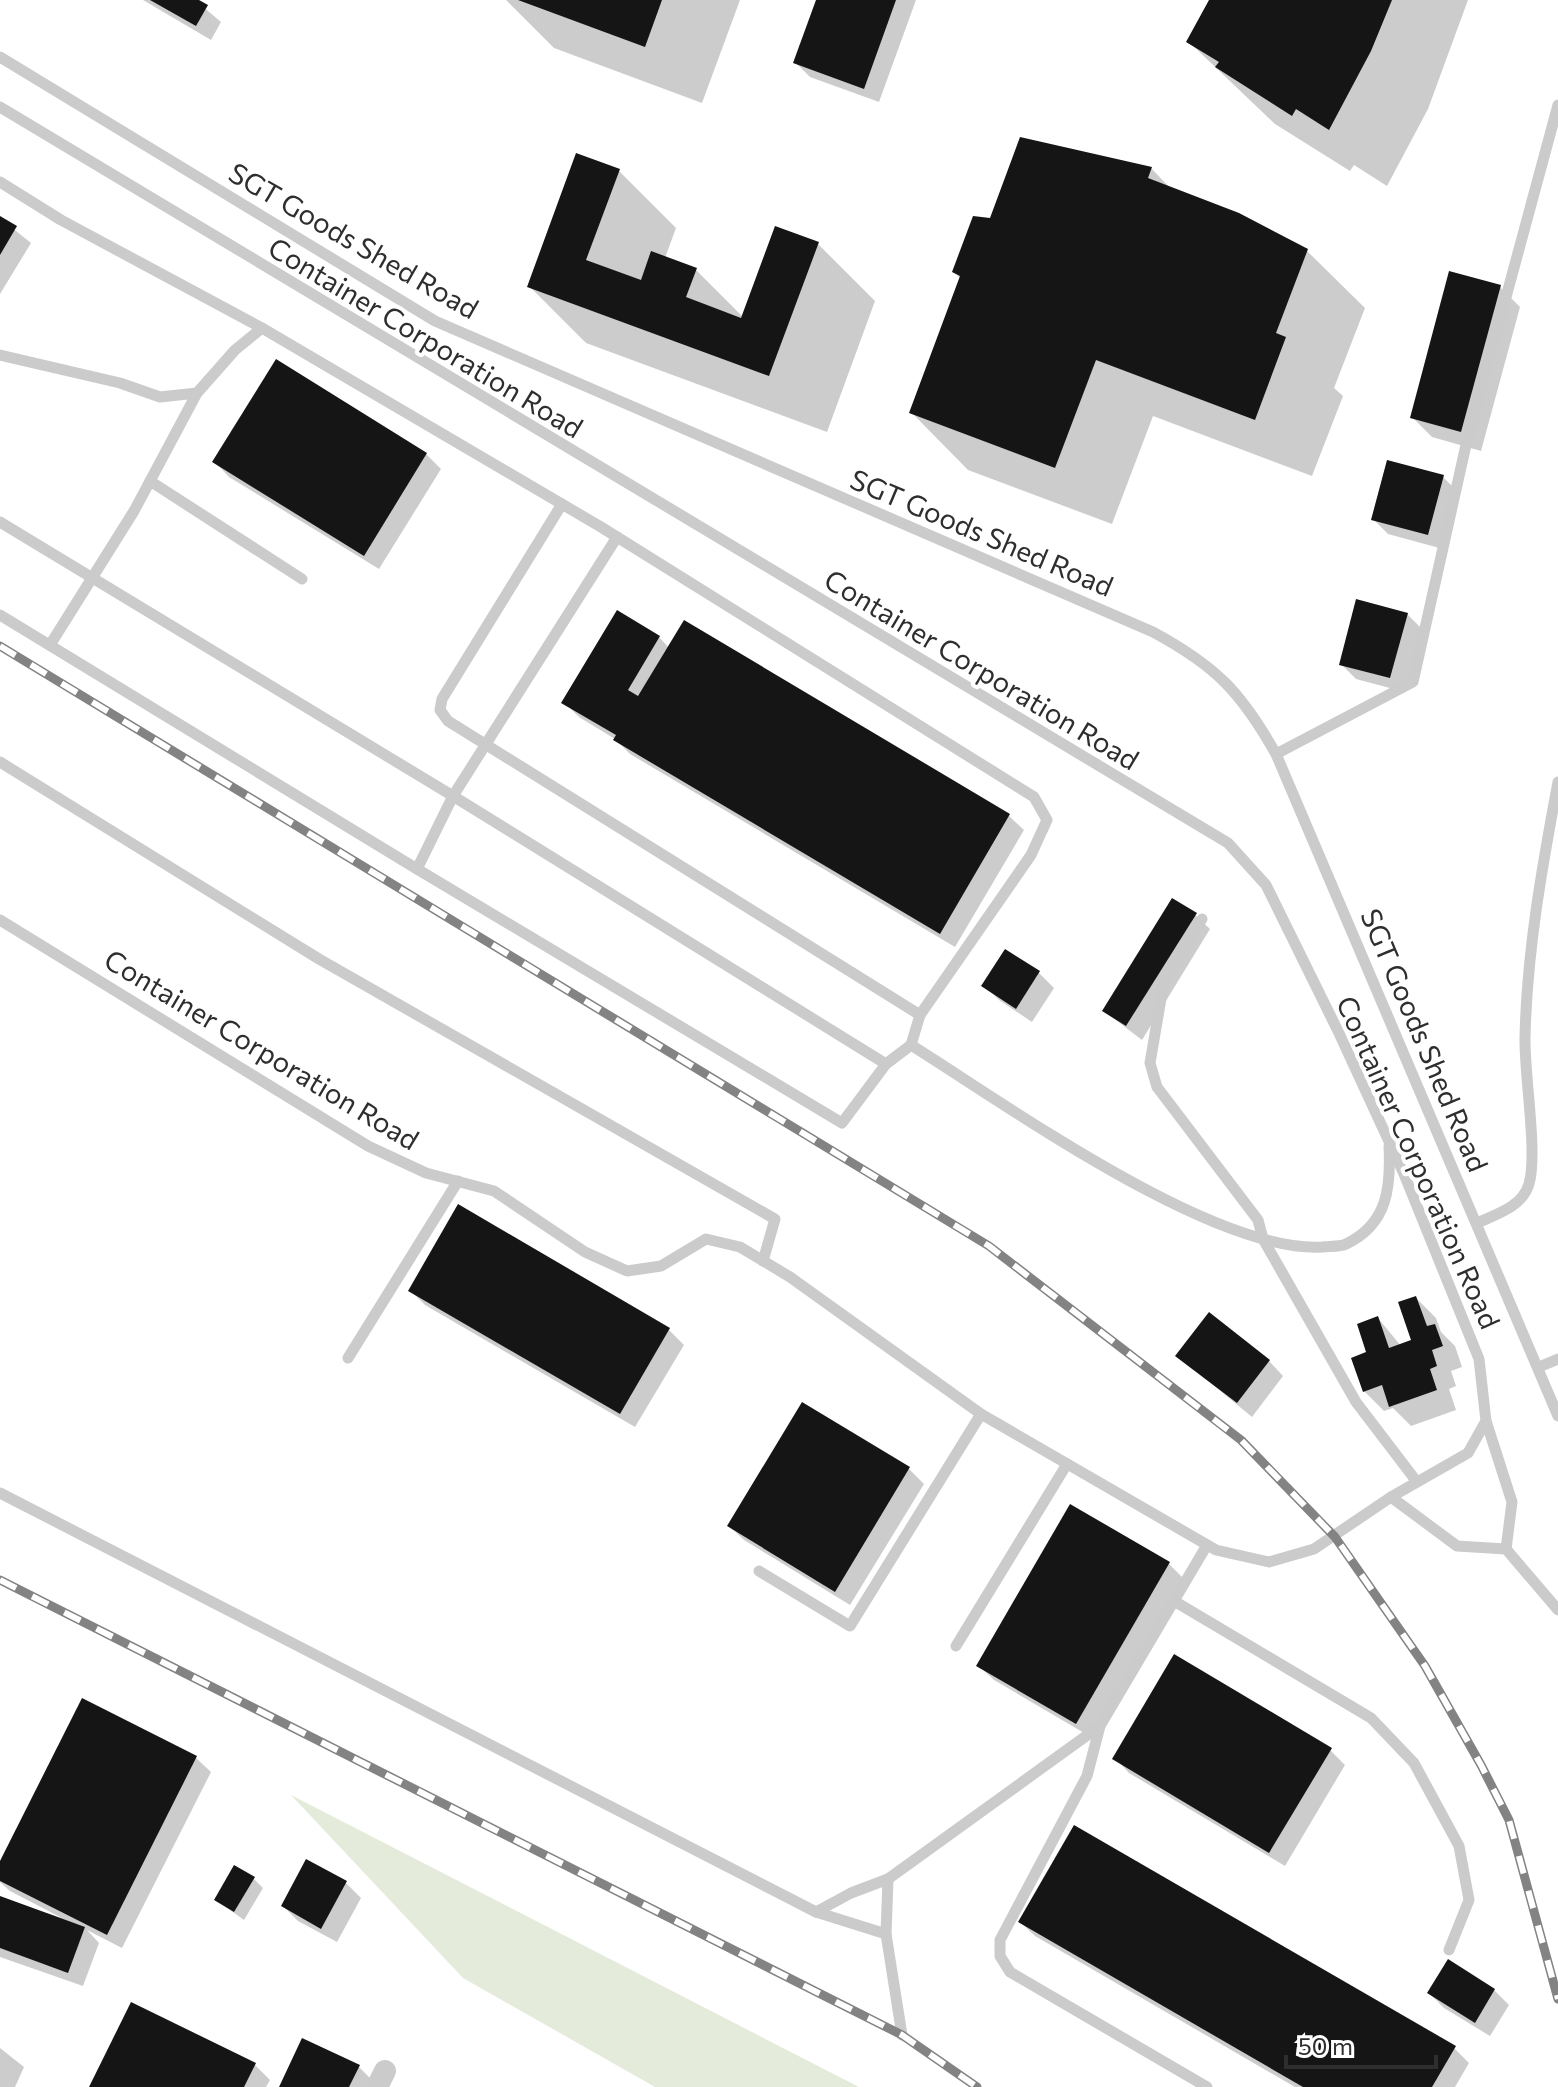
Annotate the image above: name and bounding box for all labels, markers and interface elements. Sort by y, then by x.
street label: SGT Goods Shed Road [223,155,485,325]
street label: Container Corporation Road [263,230,589,444]
street label: SGT Goods Shed Road [845,461,1119,603]
street label: Container Corporation Road [819,562,1145,776]
street label: SGT Goods Shed Road [1354,903,1496,1177]
street label: Container Corporation Road [99,942,425,1156]
street label: Container Corporation Road [1330,990,1508,1334]
scale bar [1286,2019,1436,2069]
text: 50 m [1298,2031,1353,2060]

